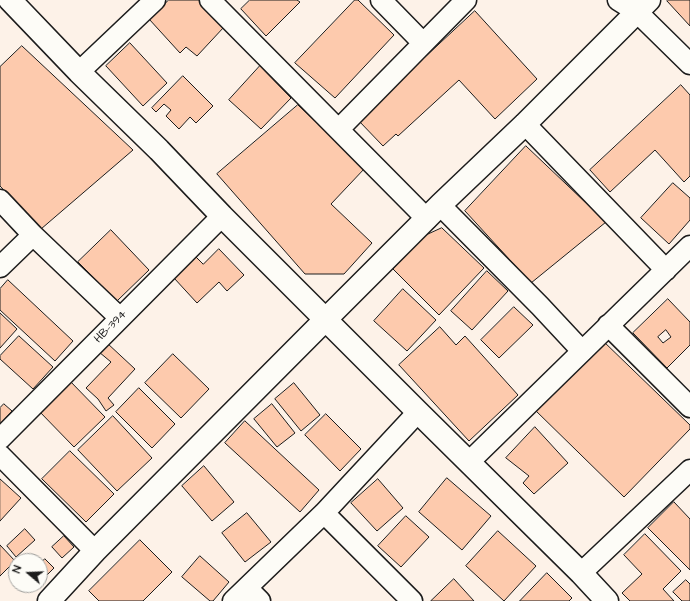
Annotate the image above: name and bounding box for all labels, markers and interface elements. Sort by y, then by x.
street label: HB-394 [92,308,130,346]
north arrow [8,553,48,593]
text: N [9,564,25,575]

